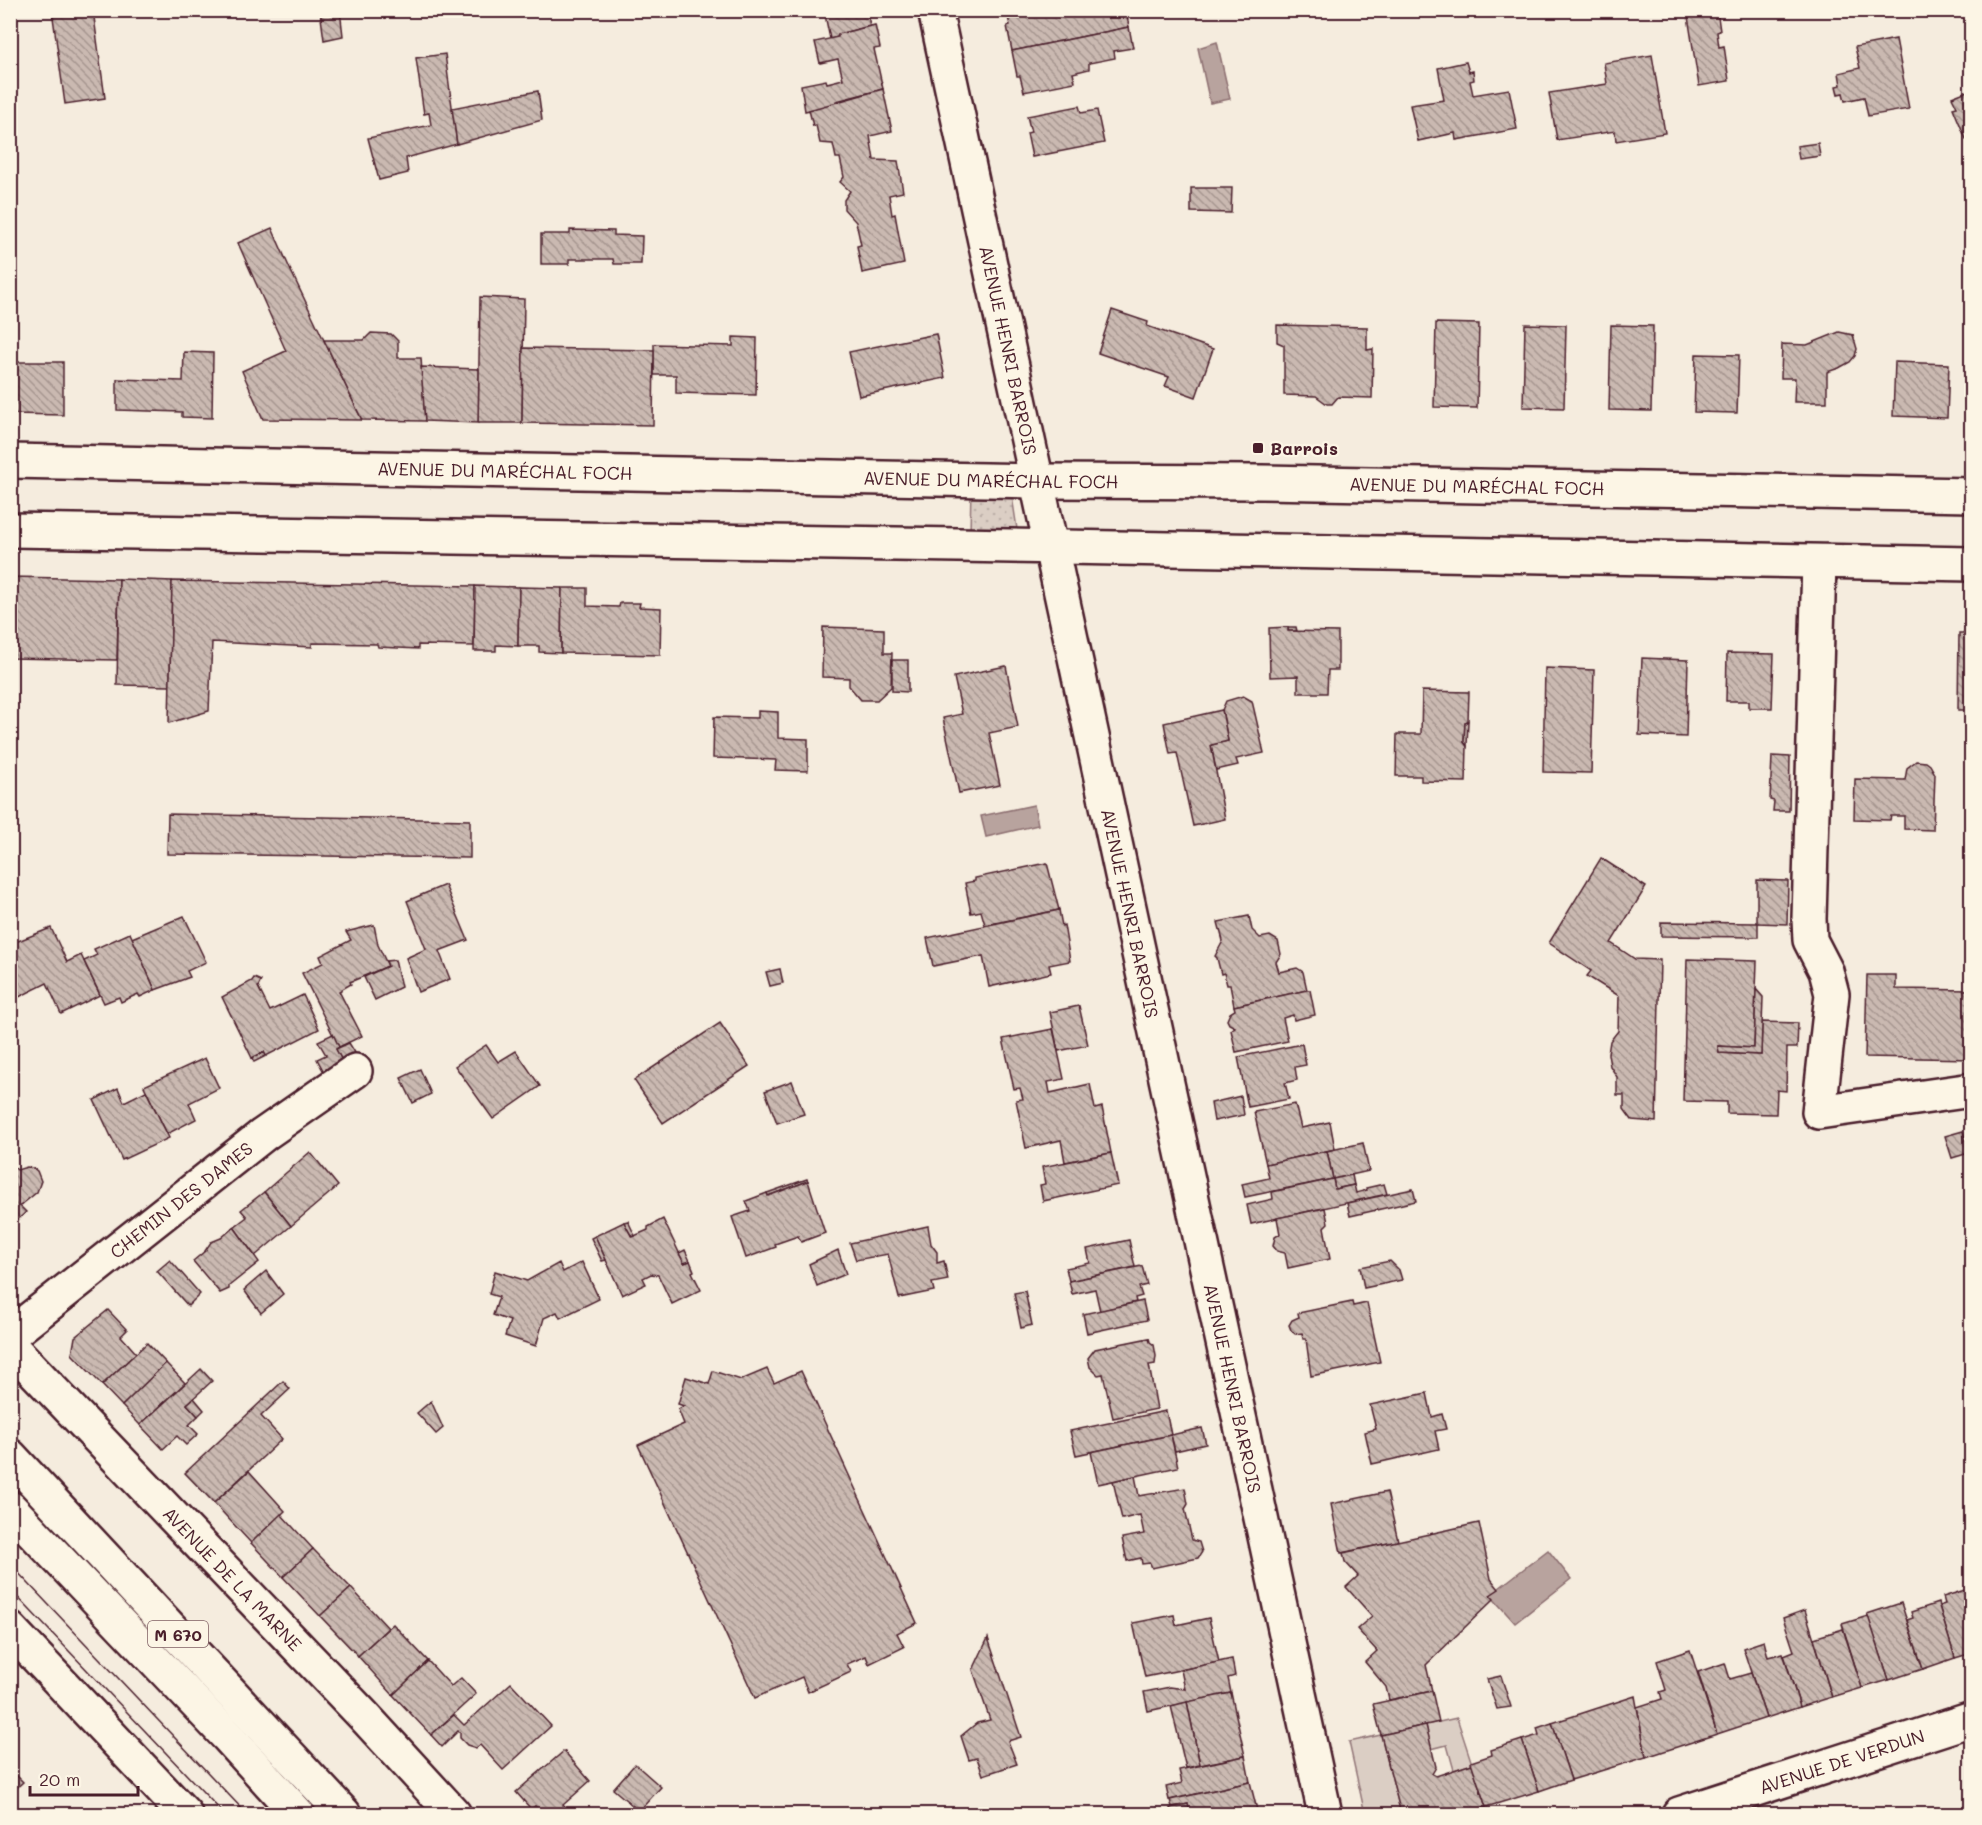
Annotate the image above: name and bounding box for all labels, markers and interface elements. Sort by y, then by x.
street label: AVENUE HENRI BARROIS [974,243,1043,457]
place label: Barrois [1270,436,1338,460]
marker: Barrois [1251,441,1265,455]
street label: AVENUE DU MARÉCHAL FOCH [377,456,633,485]
street label: AVENUE DU MARÉCHAL FOCH [863,466,1119,493]
street label: AVENUE DU MARÉCHAL FOCH [1349,472,1605,500]
street label: AVENUE HENRI BARROIS [1096,806,1165,1020]
street label: CHEMIN DES DAMES [105,1136,257,1264]
street label: AVENUE HENRI BARROIS [1199,1281,1267,1495]
street label: AVENUE DE LA MARNE [158,1501,307,1656]
road number: M 670 [148,1621,208,1647]
street label: AVENUE DE VERDUN [1756,1723,1927,1799]
scale bar [30,1759,138,1797]
text: 20 m [39,1767,80,1791]

